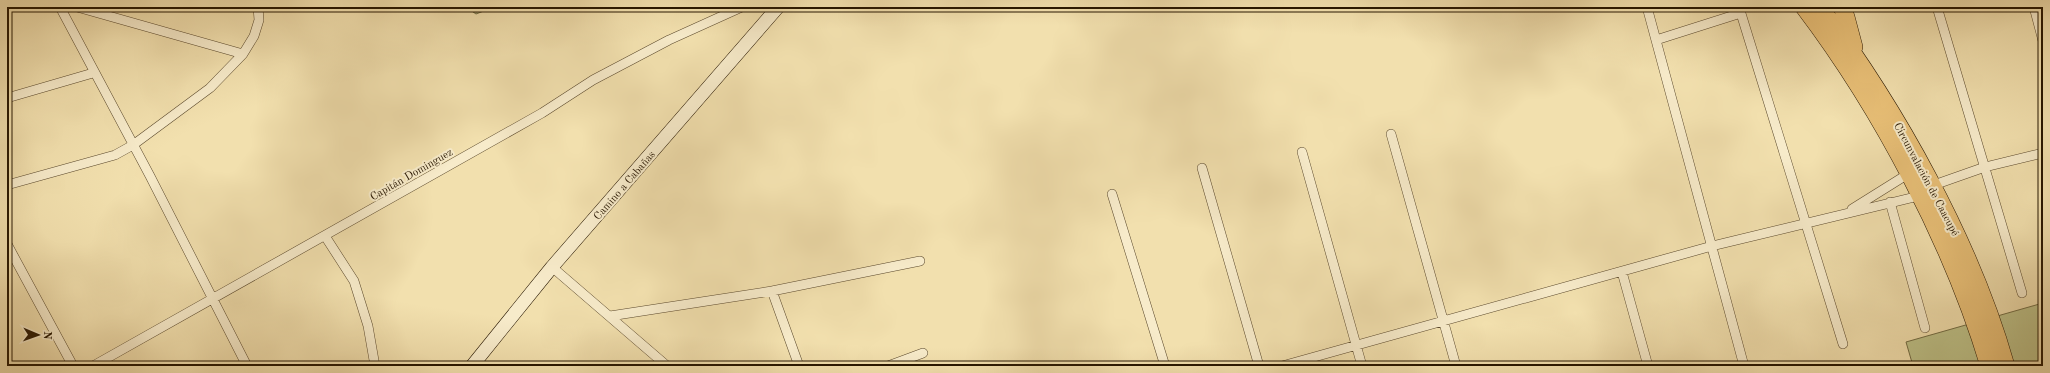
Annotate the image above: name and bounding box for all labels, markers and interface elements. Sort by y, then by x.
street label: Circunvalación de Caacupé [1891,121,1960,238]
street label: Capitán Dominguez [369,147,455,203]
street label: Camino a Cabañas [592,149,658,223]
north arrow [18,315,58,355]
text: N [41,331,52,340]

